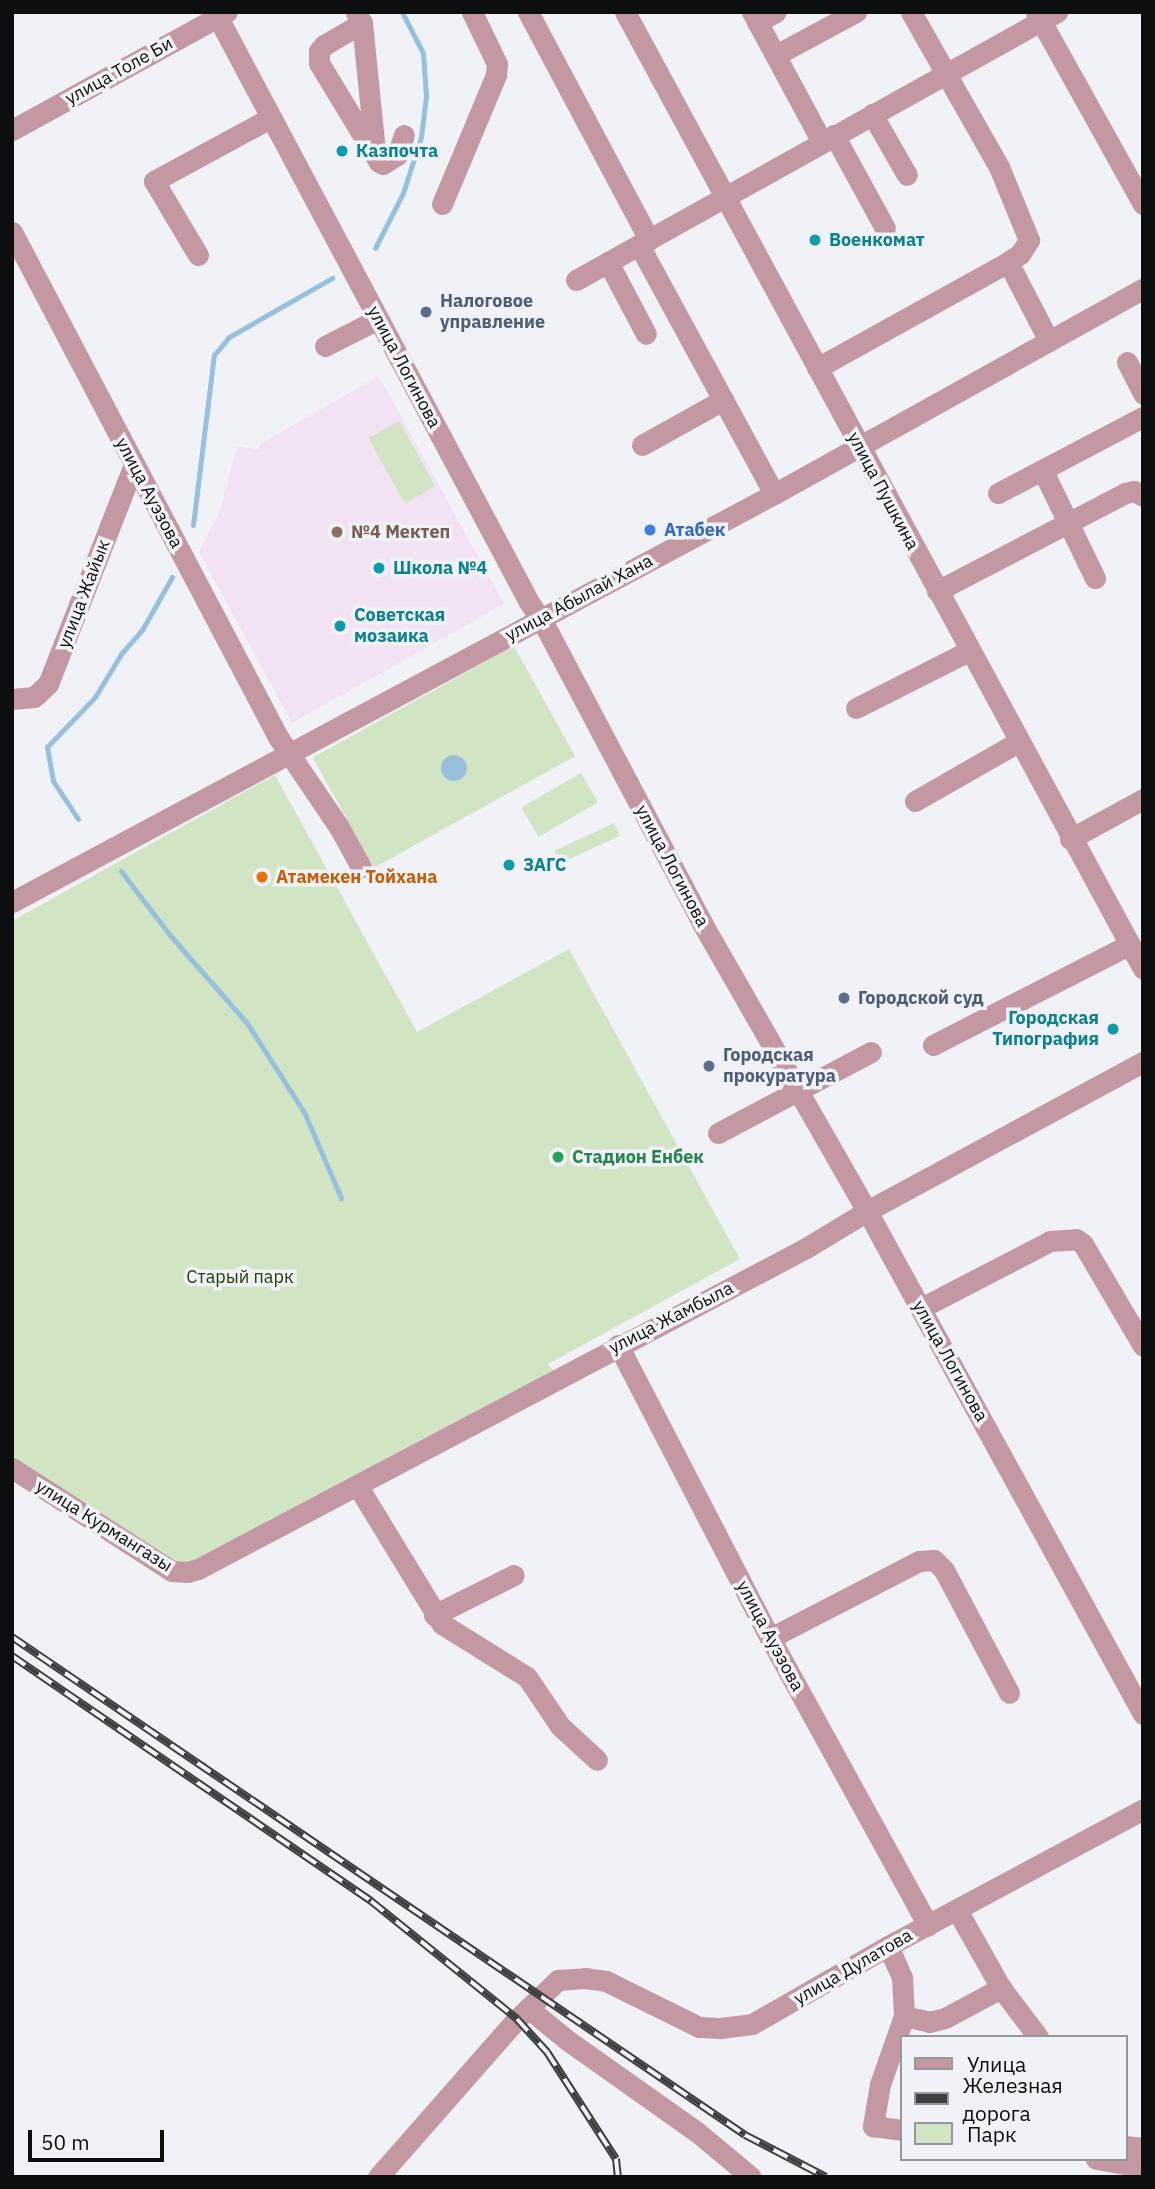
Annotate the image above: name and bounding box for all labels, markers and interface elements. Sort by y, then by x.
street label: улица Толе Би [61,33,177,109]
place label: Казпочта [356,140,438,162]
marker: Казпочта [334,143,350,159]
place label: Военкомат [829,229,925,251]
marker: Военкомат [807,232,823,248]
place label: Налоговое управление [440,291,545,334]
street label: улица Логинова [363,302,445,432]
marker: Налоговое управление [418,304,434,320]
street label: улица Пушкина [843,428,923,554]
street label: улица Ауэзова [111,434,187,552]
place label: Атабек [664,519,726,541]
place label: №4 Мектеп [351,521,450,543]
marker: Атабек [642,522,658,538]
marker: №4 Мектеп [329,524,345,540]
street label: улица Жайык [53,537,115,651]
street label: улица Абылай Хана [501,550,657,646]
place label: Школа №4 [393,557,487,579]
marker: Школа №4 [371,560,387,576]
place label: Советская мозаика [354,605,445,648]
marker: Советская мозаика [332,618,348,634]
street label: улица Логинова [631,801,713,931]
place label: ЗАГС [523,854,567,876]
marker: ЗАГС [501,857,517,873]
place label: Атамекен Тойхана [276,866,437,888]
marker: Атамекен Тойхана [254,869,270,885]
place label: Городской суд [858,987,984,1009]
marker: Городской суд [836,990,852,1006]
place label: Городская Типография [992,1008,1099,1050]
marker: Городская Типография [1105,1021,1121,1037]
place label: Городская прокуратура [723,1045,836,1088]
marker: Городская прокуратура [701,1058,717,1074]
place label: Стадион Енбек [572,1146,704,1168]
marker: Стадион Енбек [550,1149,566,1165]
park label: Старый парк [186,1266,294,1288]
street label: улица Жамбыла [605,1277,737,1359]
street label: улица Логинова [908,1297,992,1425]
street label: улица Курмангазы [32,1475,176,1577]
street label: улица Ауэзова [732,1577,808,1695]
street label: улица Дулатова [790,1924,916,2010]
legend [900,2035,1127,2161]
text: Улица [967,2050,1026,2078]
text: Железная дорога [963,2071,1063,2127]
scale bar [32,2116,168,2160]
text: Парк [967,2120,1017,2148]
text: 50 m [41,2128,90,2156]

